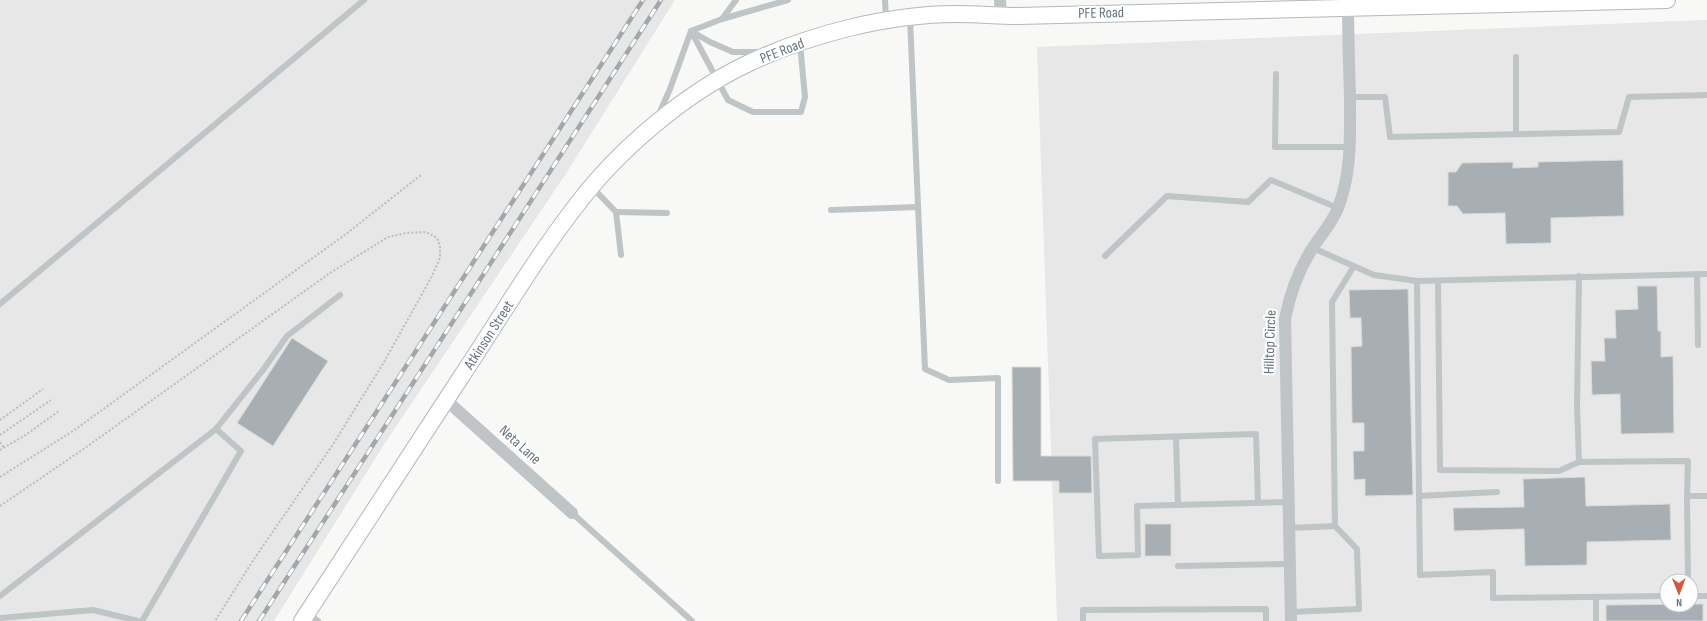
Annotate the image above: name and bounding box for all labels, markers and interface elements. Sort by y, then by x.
street label: PFE Road [1078,3,1124,23]
street label: PFE Road [757,34,807,68]
street label: Atkinson Street [459,297,518,374]
street label: Hilltop Circle [1259,310,1281,374]
street label: Neta Lane [495,421,545,469]
north arrow [1659,573,1699,613]
text: N [1676,596,1682,609]

